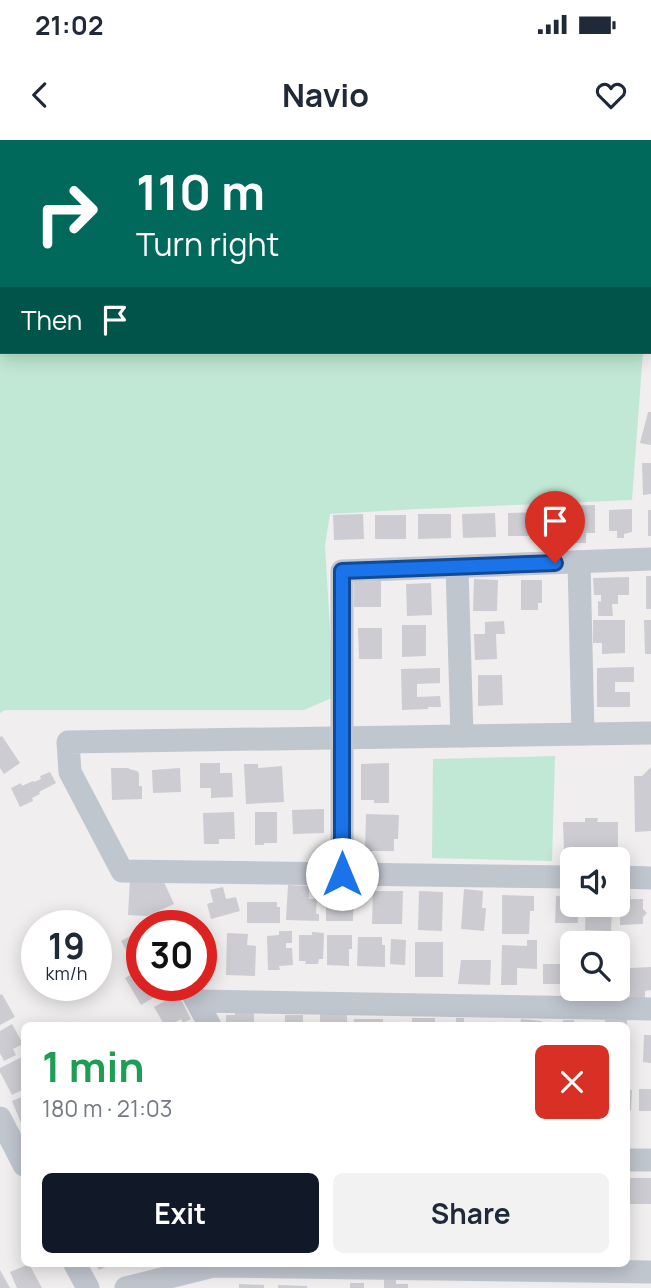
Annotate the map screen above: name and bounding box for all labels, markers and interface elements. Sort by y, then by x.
text: 21:02 [35,7,103,43]
text: Navio [282,73,369,117]
icon: back [21,76,59,114]
icon: heart [592,76,630,114]
text: 110 m [136,158,265,225]
icon: right [21,168,112,259]
text: Turn right [136,222,279,266]
icon: arrive [96,301,134,339]
text: Then [21,302,82,338]
pin [525,491,585,563]
icon: arrive [536,502,574,540]
position arrow [305,837,379,911]
map controls [560,847,630,1001]
button: sound [560,847,630,917]
speed limit sign: 30 [126,910,217,1001]
text: 19 [48,922,85,970]
button: search [560,931,630,1001]
text: km/h [46,961,87,985]
text: 1 min [42,1037,145,1095]
button: close [535,1045,609,1119]
text: 180 m · 21:03 [42,1092,173,1124]
button: Exit [42,1173,319,1253]
button: Share [333,1173,609,1253]

